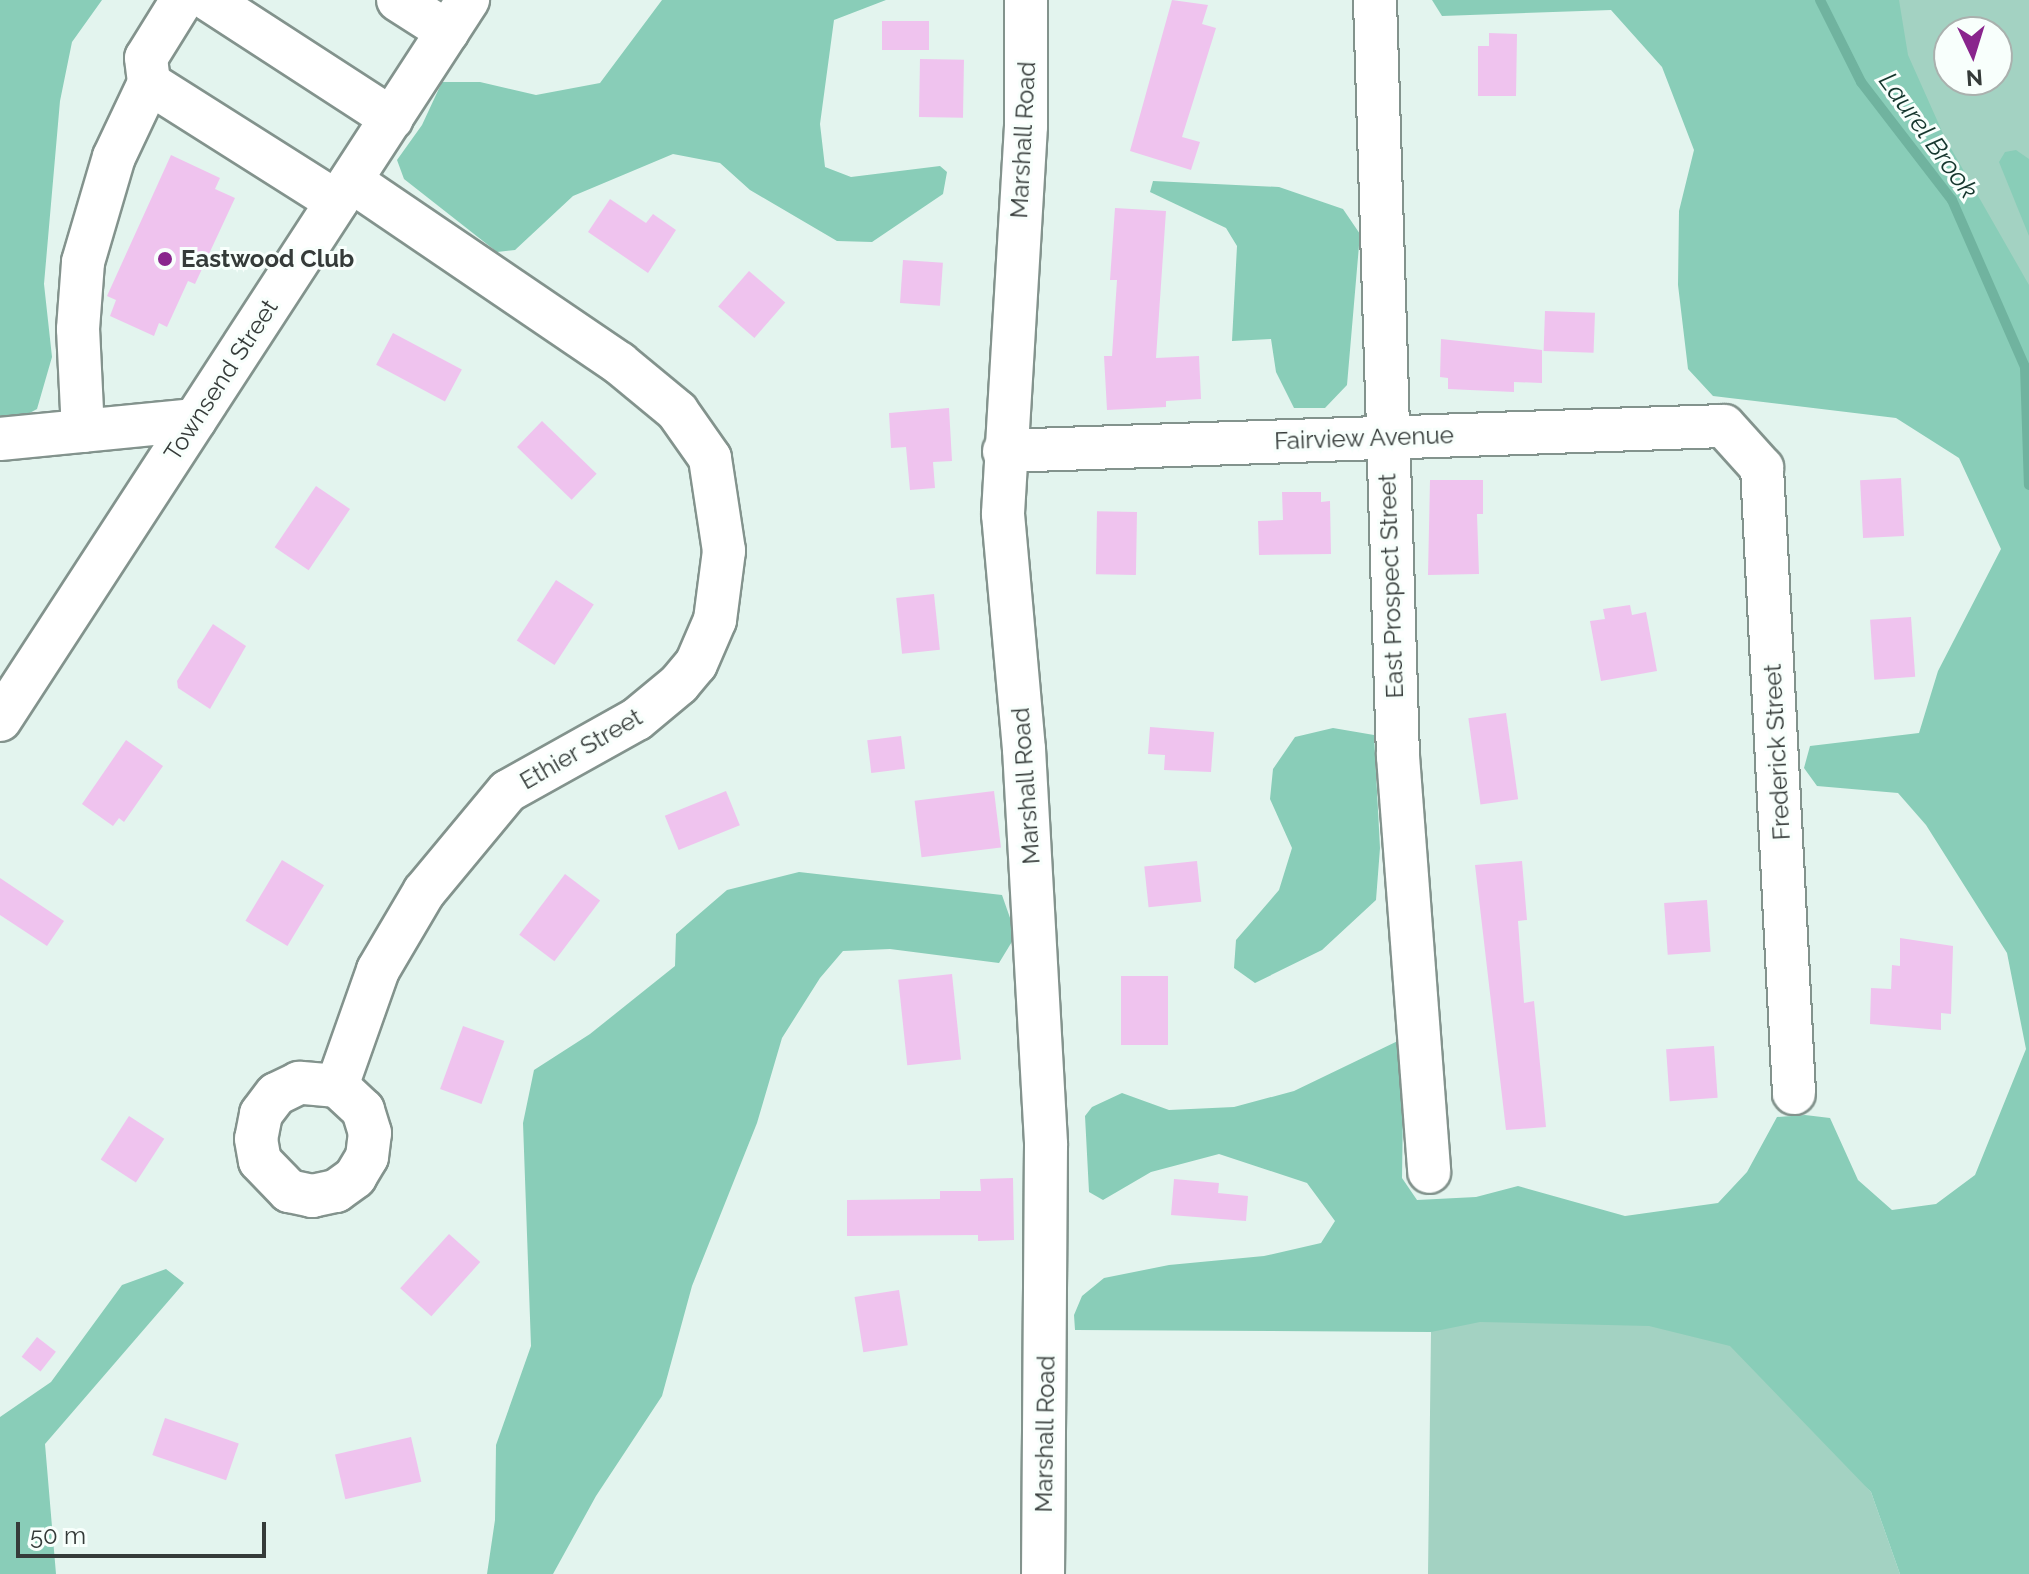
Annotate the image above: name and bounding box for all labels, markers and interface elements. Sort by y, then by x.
north arrow [1933,16,2013,96]
street label: Marshall Road [1004,60,1042,220]
text: N [1965,64,1984,92]
water label: Laurel Brook [1872,67,1984,205]
place label: Eastwood Club [181,245,354,273]
marker: Eastwood Club [156,250,174,268]
street label: Townsend Street [158,294,284,466]
street label: Fairview Avenue [1273,420,1455,456]
street label: East Prospect Street [1373,473,1409,699]
street label: Frederick Street [1758,663,1796,841]
street label: Ethier Street [515,702,647,796]
street label: Marshall Road [1006,706,1046,866]
street label: Marshall Road [1029,1355,1061,1513]
scale bar [20,1506,270,1556]
text: 50 m [30,1521,86,1550]

